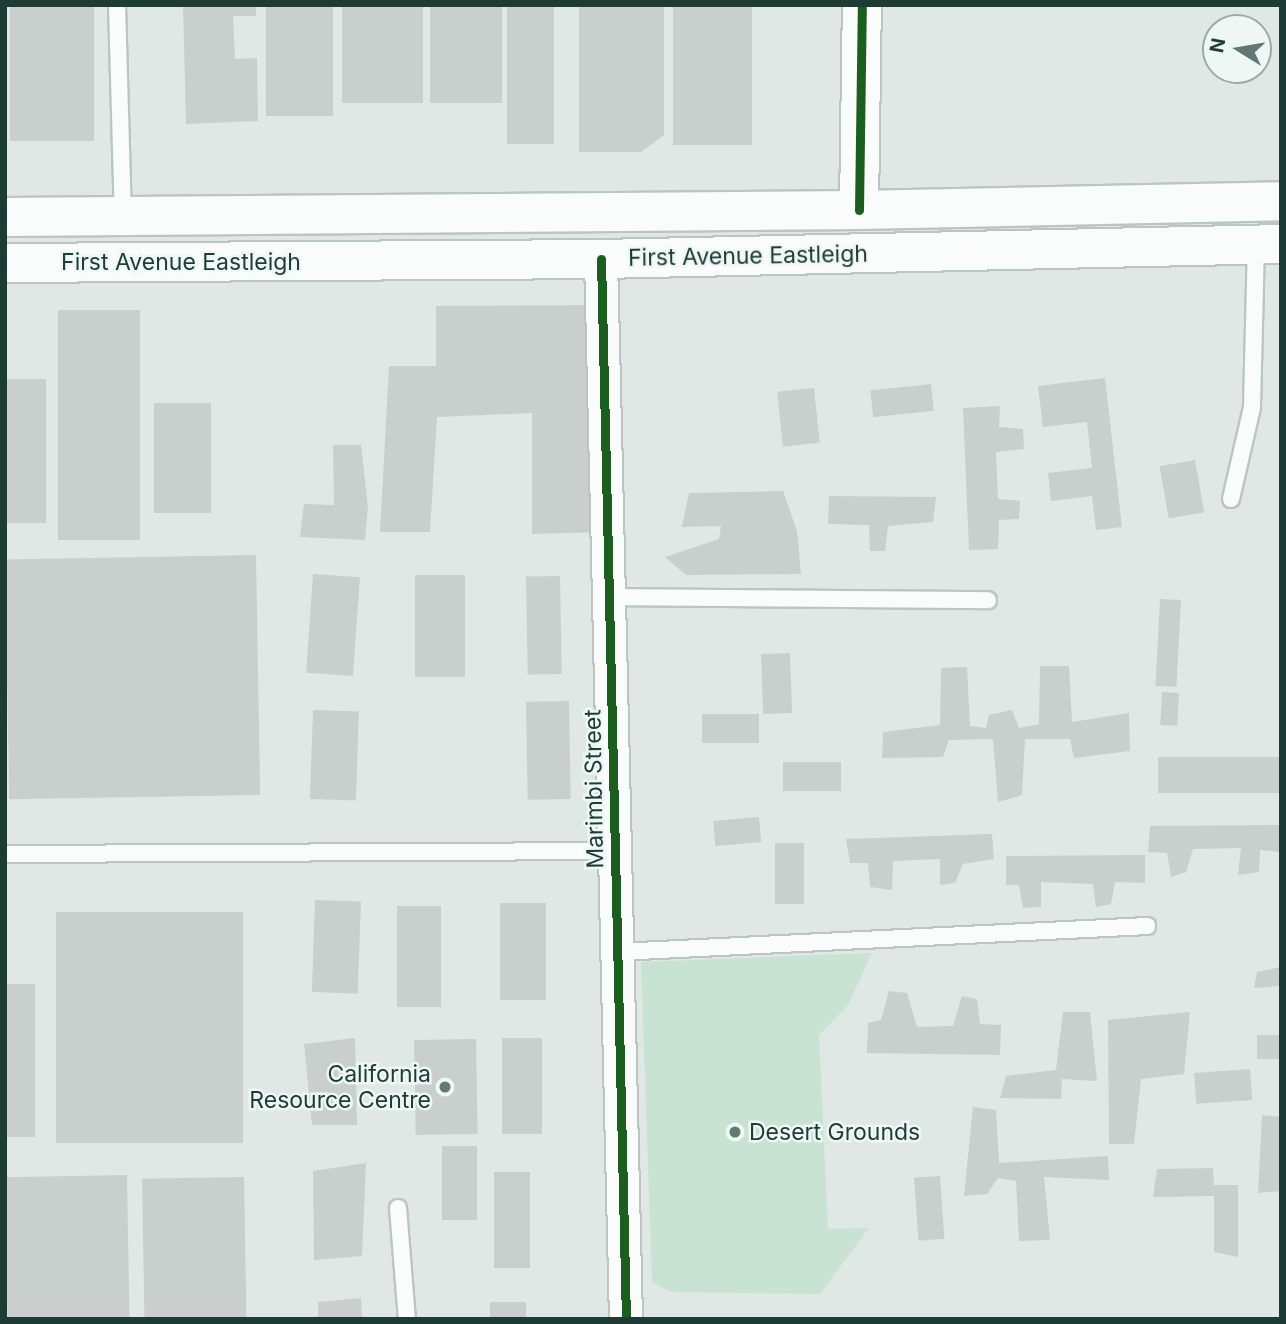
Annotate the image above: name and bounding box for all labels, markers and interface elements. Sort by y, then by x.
north arrow [1202,14,1272,84]
text: N [1205,36,1231,55]
street label: First Avenue Eastleigh [628,240,868,272]
street label: First Avenue Eastleigh [61,248,301,276]
street label: Marimbi Street [579,709,609,869]
place label: California Resource Centre [249,1060,431,1114]
marker: California Resource Centre [437,1079,453,1095]
place label: Desert Grounds [749,1118,920,1146]
marker: Desert Grounds [727,1124,743,1140]

